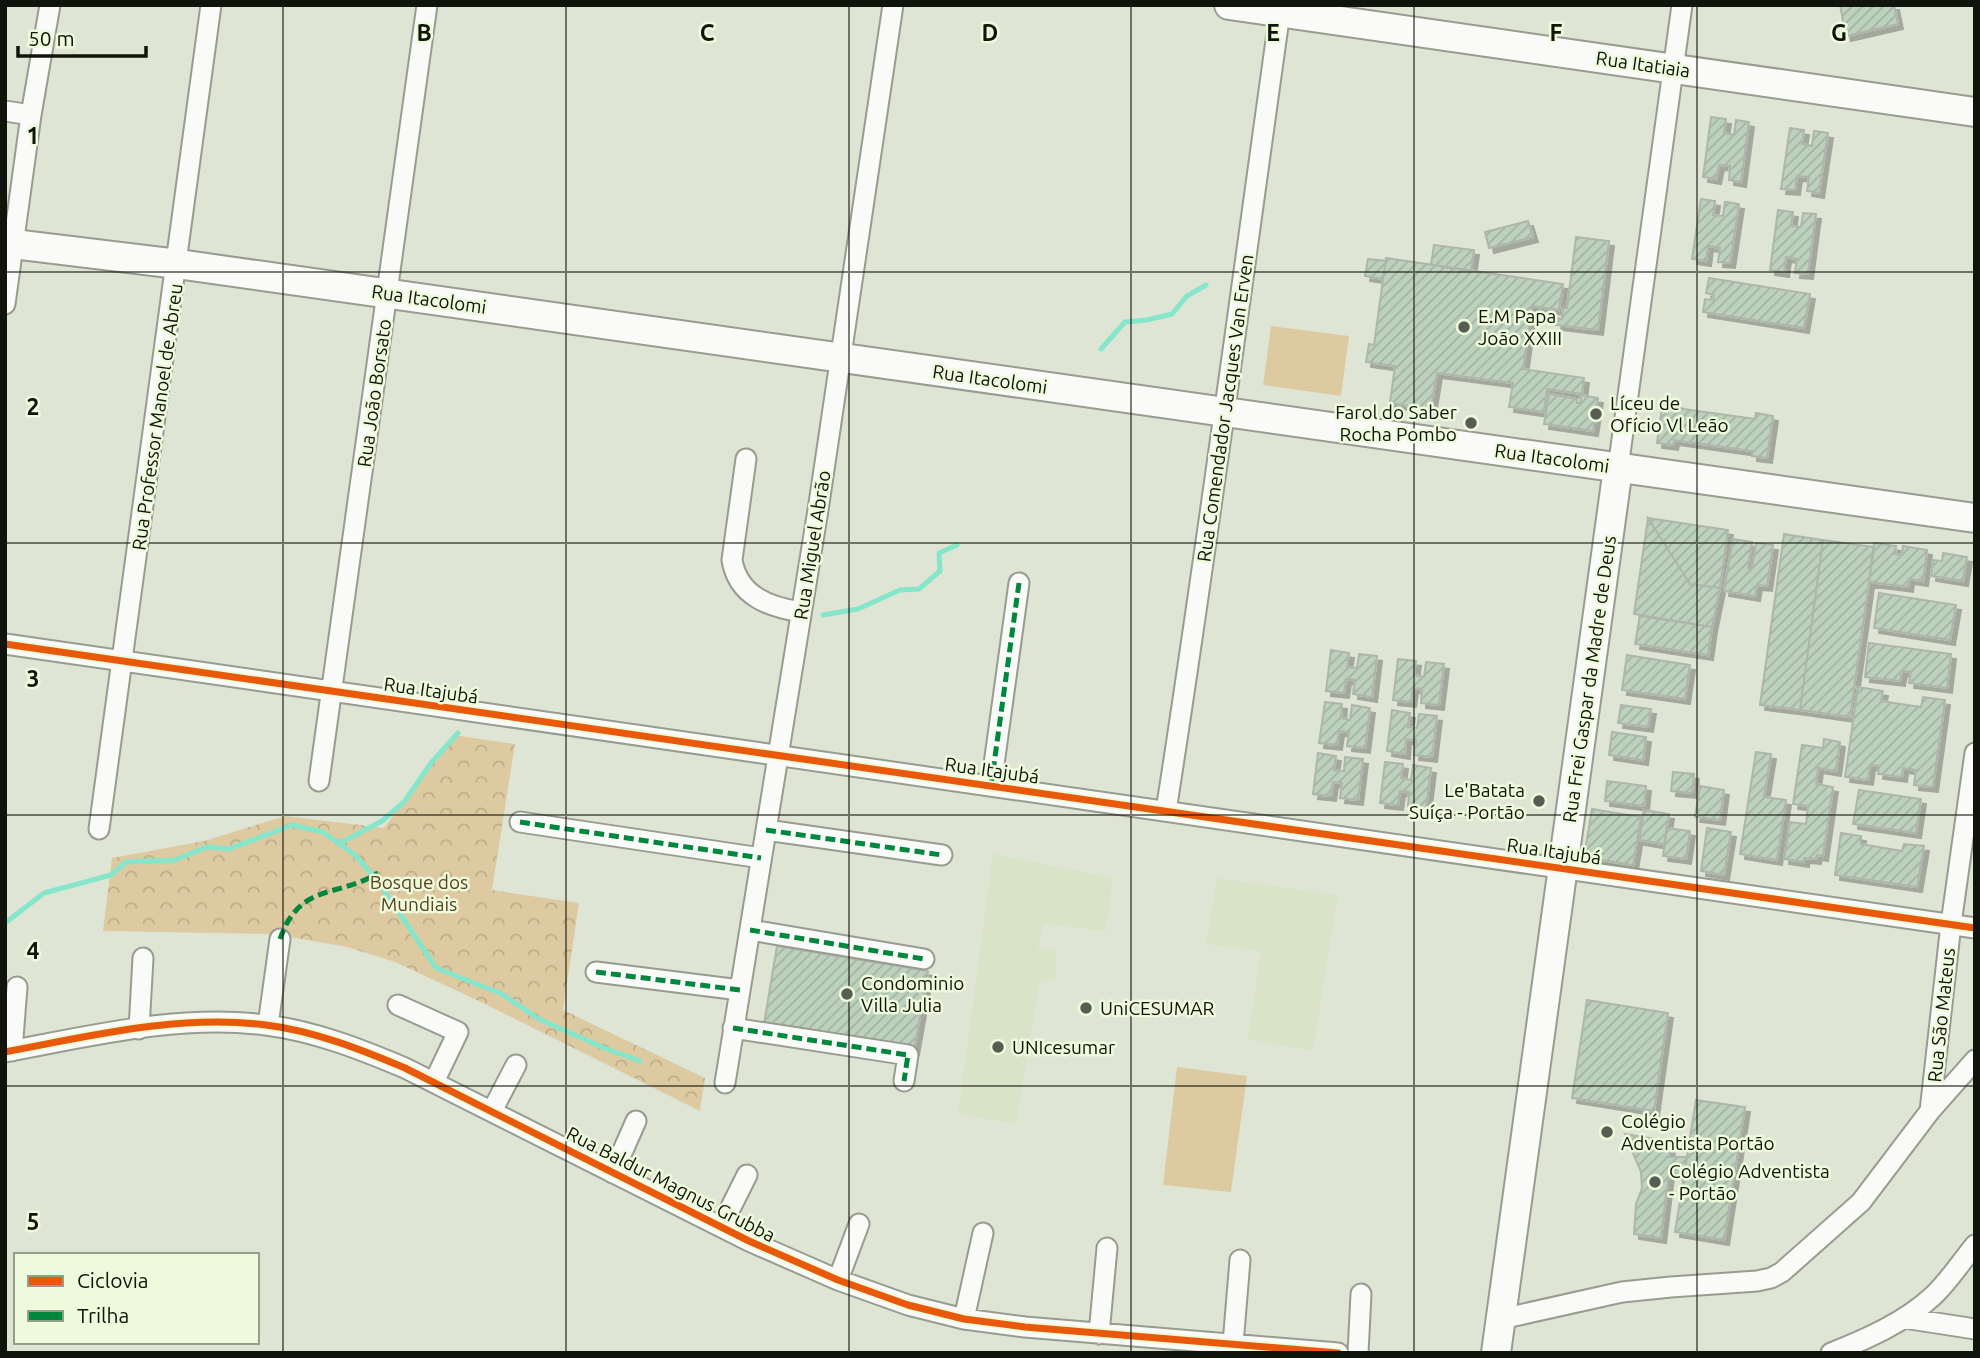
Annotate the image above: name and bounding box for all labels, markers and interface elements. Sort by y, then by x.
scale bar [18,14,145,58]
text: B [416,20,432,45]
text: C [700,20,715,45]
text: D [982,20,998,45]
text: E [1266,20,1280,45]
text: F [1550,20,1563,45]
text: G [1831,20,1847,45]
text: 50 m [28,26,75,50]
street label: Rua Itatiaia [1594,46,1692,82]
text: 1 [27,123,39,148]
street label: Rua Comendador Jacques Van Erven [1193,253,1257,563]
street label: Rua Itacolomi [370,280,488,318]
street label: Rua Professor Manoel de Abreu [127,282,187,552]
place label: E.M Papa João XXIII [1478,305,1562,349]
street label: Rua João Borsato [353,317,395,469]
marker: E.M Papa João XXIII [1456,319,1472,335]
street label: Rua Itacolomi [931,360,1049,398]
place label: Líceu de Ofício Vl Leão [1610,392,1729,436]
text: 2 [27,394,39,419]
place label: Farol do Saber Rocha Pombo [1335,401,1457,445]
marker: Líceu de Ofício Vl Leão [1588,406,1604,422]
marker: Farol do Saber Rocha Pombo [1463,415,1479,431]
street label: Rua Itacolomi [1493,439,1611,477]
street label: Rua Miguel Abrão [789,469,835,621]
street label: Rua Frei Gaspar da Madre de Deus [1558,534,1620,824]
text: 3 [27,666,39,691]
street label: Rua Itajubá [382,672,480,708]
street label: Rua Itajubá [943,752,1041,788]
place label: Le'Batata Suíça - Portão [1409,779,1525,823]
marker: Le'Batata Suíça - Portão [1531,793,1547,809]
street label: Rua Itajubá [1505,833,1603,869]
park label: Bosque dos Mundiais [370,871,468,915]
text: 4 [27,938,40,963]
street label: Rua São Mateus [1923,947,1959,1083]
place label: Condominio Villa Julia [861,972,964,1016]
marker: Condominio Villa Julia [839,986,855,1002]
place label: UniCESUMAR [1100,997,1215,1019]
marker: UniCESUMAR [1078,1000,1094,1016]
place label: UNIcesumar [1012,1036,1115,1058]
marker: UNIcesumar [990,1039,1006,1055]
place label: Colégio Adventista Portão [1621,1110,1775,1154]
street label: Rua Baldur Magnus Grubba [563,1122,779,1246]
marker: Colégio Adventista Portão [1599,1124,1615,1140]
place label: Colégio Adventista - Portão [1669,1160,1830,1204]
marker: Colégio Adventista - Portão [1647,1174,1663,1190]
text: 5 [27,1209,39,1234]
legend [14,1253,259,1344]
text: Ciclovia [77,1268,149,1292]
text: Trilha [77,1303,129,1327]

